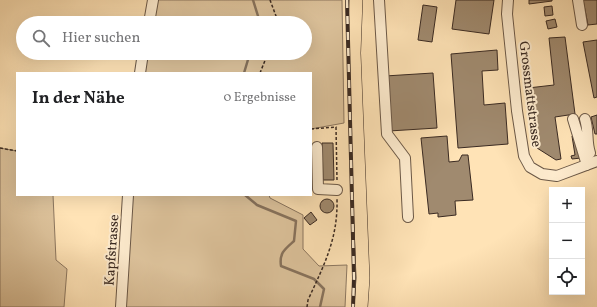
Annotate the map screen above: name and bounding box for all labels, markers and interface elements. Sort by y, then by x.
search box [16,16,312,60]
icon: search [30,27,52,49]
text: Hier suchen [62,28,140,49]
street label: Grossmattstrasse [514,40,545,149]
text: In der Nähe [32,87,125,110]
text: 0 Ergebnisse [223,89,296,107]
map controls [549,187,585,295]
button: + [549,187,585,223]
street label: Kapfstrasse [101,213,124,287]
button: − [549,223,585,259]
button: locate [549,259,585,295]

